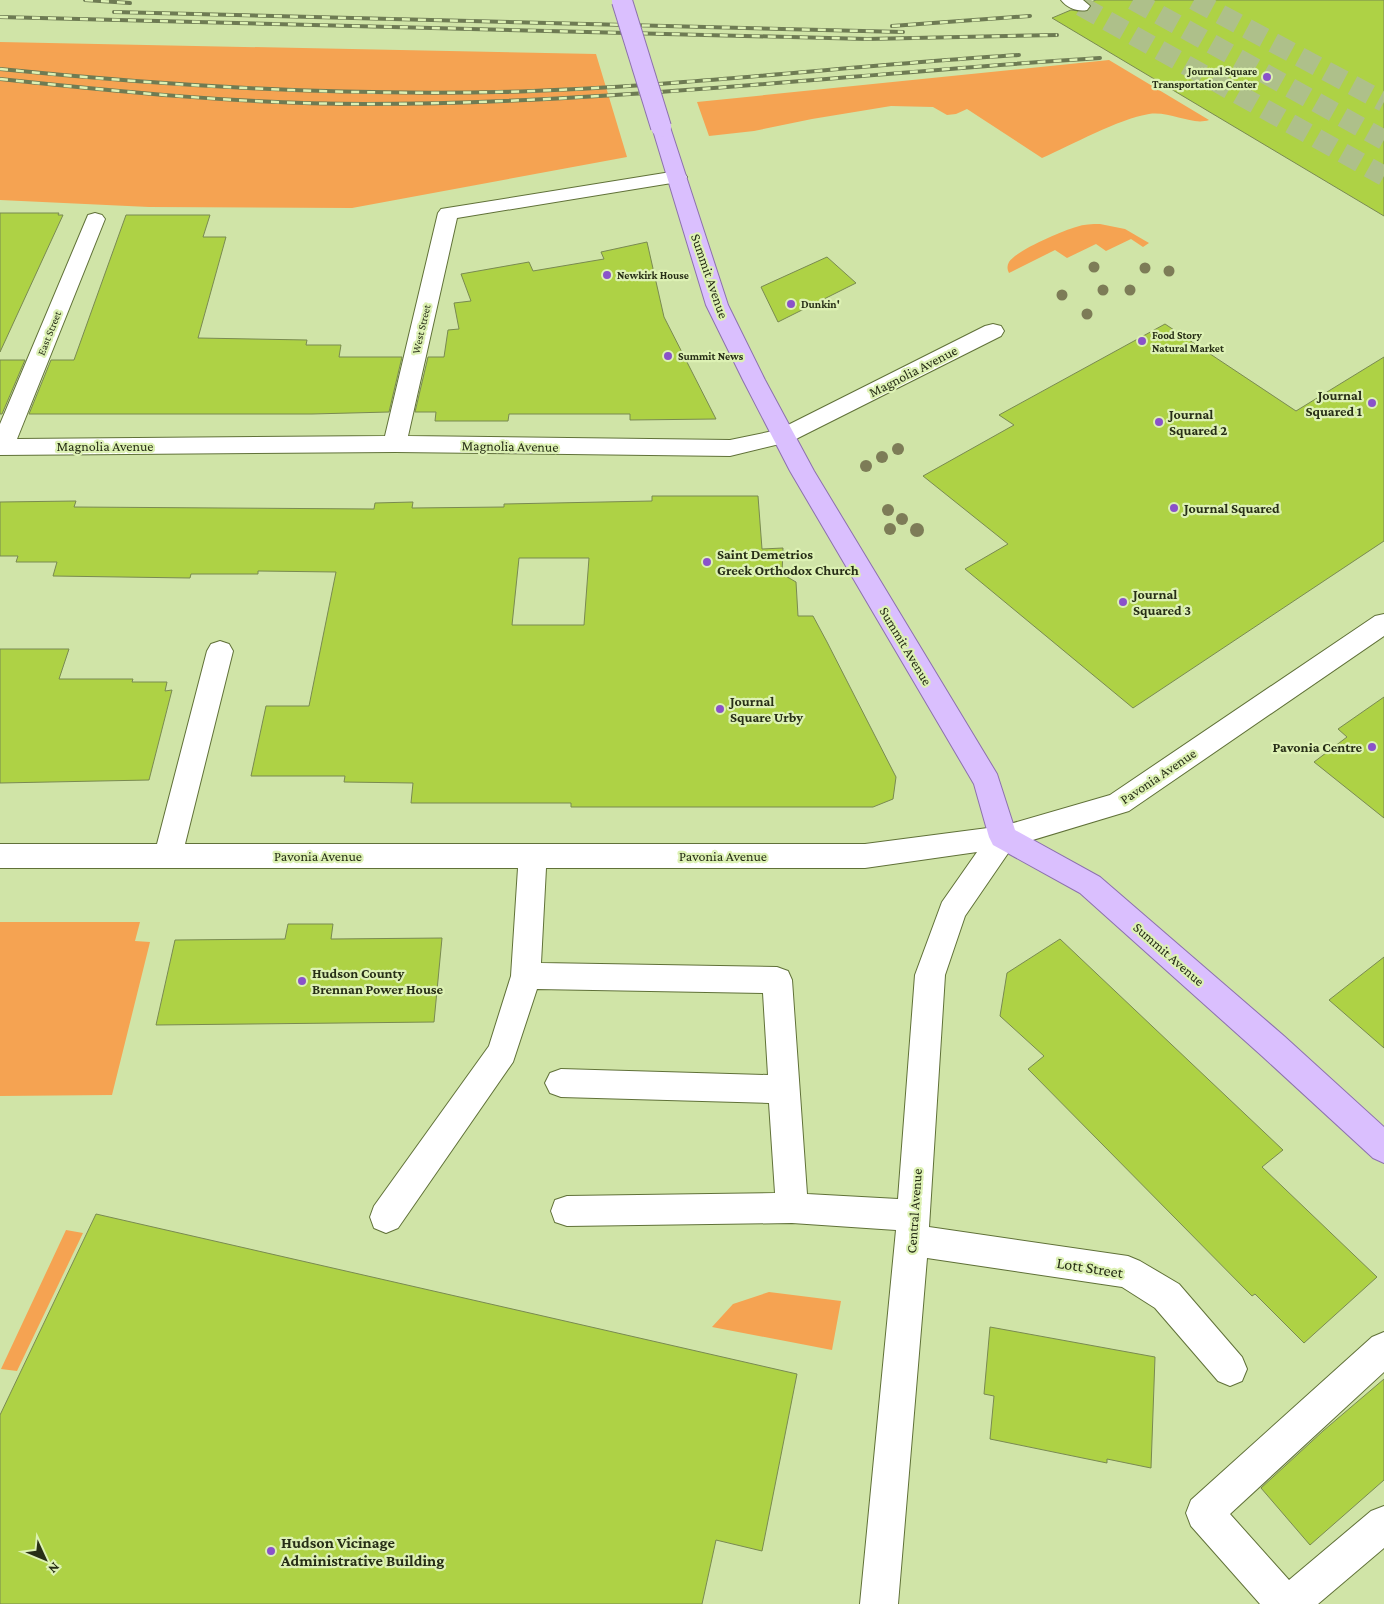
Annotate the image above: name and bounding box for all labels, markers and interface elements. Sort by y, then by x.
place label: Journal Square Transportation Center [1152,65,1258,90]
marker: Journal Square Transportation Center [1261,71,1273,83]
street label: Summit Avenue [688,231,732,321]
marker: Newkirk House [601,269,613,281]
place label: Newkirk House [617,269,689,281]
marker: Dunkin' [785,298,797,310]
place label: Dunkin' [801,298,840,310]
street label: West Street [410,303,433,355]
street label: East Street [35,309,63,357]
place label: Food Story Natural Market [1152,329,1224,354]
marker: Food Story Natural Market [1136,335,1148,347]
street label: Magnolia Avenue [866,342,960,400]
marker: Summit News [662,350,674,362]
place label: Summit News [678,350,744,362]
place label: Journal Squared 1 [1305,387,1362,419]
marker: Journal Squared 1 [1366,397,1378,409]
place label: Journal Squared 2 [1167,406,1228,438]
marker: Journal Squared 2 [1153,416,1165,428]
street label: Magnolia Avenue [461,437,559,455]
street label: Magnolia Avenue [56,438,154,454]
place label: Journal Squared [1182,500,1280,516]
marker: Journal Squared [1168,502,1180,514]
place label: Saint Demetrios Greek Orthodox Church [717,546,859,578]
marker: Saint Demetrios Greek Orthodox Church [701,556,713,568]
place label: Journal Squared 3 [1131,586,1191,618]
marker: Journal Squared 3 [1117,596,1129,608]
street label: Summit Avenue [876,604,936,688]
place label: Journal Square Urby [728,693,803,725]
marker: Journal Square Urby [714,703,726,715]
place label: Pavonia Centre [1272,739,1362,755]
marker: Pavonia Centre [1366,741,1378,753]
street label: Pavonia Avenue [1117,745,1199,807]
street label: Pavonia Avenue [274,848,362,864]
street label: Pavonia Avenue [679,848,767,864]
street label: Summit Avenue [1130,919,1208,989]
place label: Hudson County Brennan Power House [312,965,444,997]
marker: Hudson County Brennan Power House [296,975,308,987]
street label: Central Avenue [903,1168,925,1254]
street label: Lott Street [1056,1254,1125,1281]
north arrow [20,1534,70,1584]
place label: Hudson Vicinage Administrative Building [280,1534,444,1569]
marker: Hudson Vicinage Administrative Building [265,1545,277,1557]
text: N [45,1559,63,1577]

